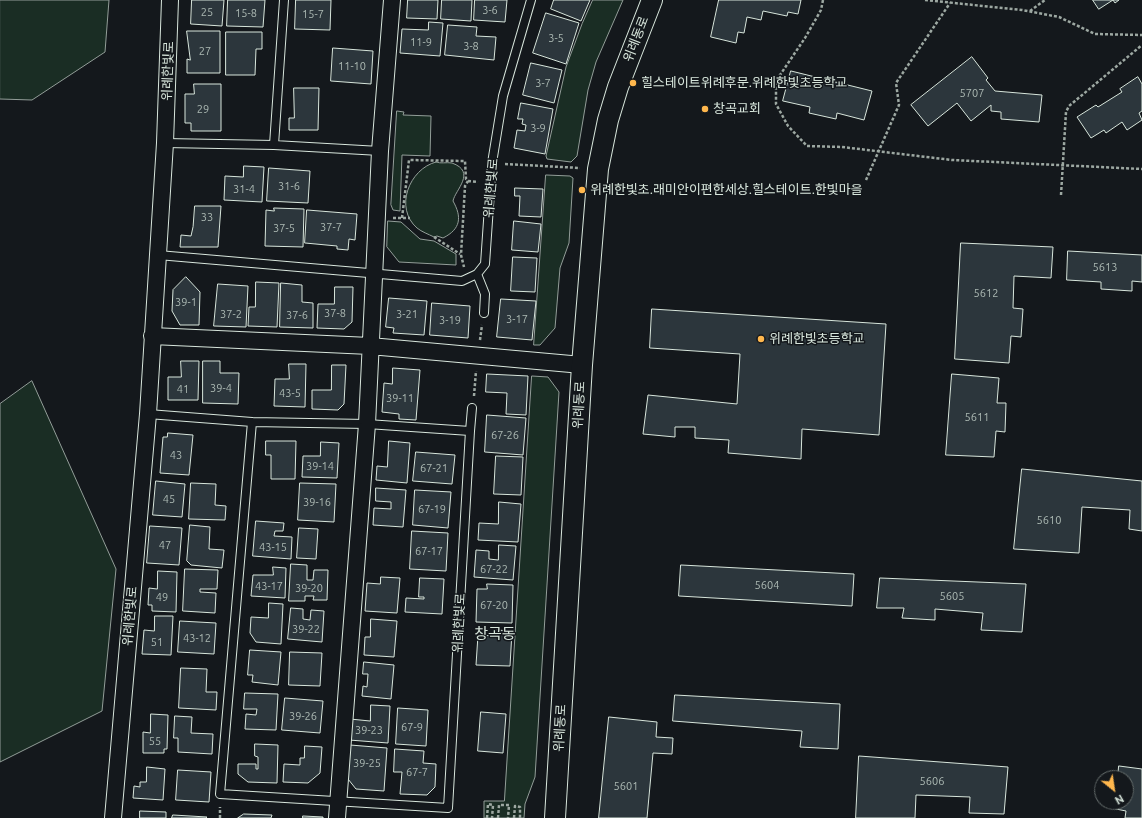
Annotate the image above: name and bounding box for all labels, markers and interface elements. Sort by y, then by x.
house number: 3-6 [482,3,498,17]
house number: 25 [201,5,213,19]
house number: 15-8 [235,6,257,20]
house number: 15-7 [302,7,324,21]
street label: 위례동로 [620,14,652,64]
house number: 3-5 [548,31,564,45]
house number: 11-9 [410,35,432,49]
house number: 3-8 [463,39,479,53]
street label: 위례한빛로 [159,41,177,101]
house number: 27 [199,44,211,58]
house number: 11-10 [338,59,366,73]
place label: 힐스테이트위례후문.위례한빛초등학교 [641,75,848,91]
house number: 3-7 [535,76,551,90]
marker: 힐스테이트위례후문.위례한빛초등학교 [628,78,638,88]
house number: 5707 [960,86,984,100]
place label: 창곡교회 [713,101,761,117]
house number: 29 [197,102,209,116]
marker: 창곡교회 [700,104,710,114]
house number: 3-9 [530,121,546,135]
street label: 위례한빛로 [481,158,501,218]
house number: 31-6 [278,179,300,193]
house number: 31-4 [233,182,255,196]
place label: 위례한빛초.래미안이편한세상.힐스테이트.한빛마을 [590,182,863,198]
marker: 위례한빛초.래미안이편한세상.힐스테이트.한빛마을 [577,185,587,195]
house number: 33 [201,210,213,224]
house number: 37-7 [320,220,342,234]
house number: 37-5 [273,221,295,235]
house number: 5613 [1093,260,1117,274]
house number: 5612 [974,286,998,300]
house number: 39-1 [175,295,197,309]
house number: 37-8 [324,306,346,320]
house number: 37-2 [220,307,242,321]
house number: 3-21 [396,307,418,321]
house number: 37-6 [286,308,308,322]
house number: 3-17 [506,312,528,326]
house number: 3-19 [439,313,461,327]
place label: 위례한빛초등학교 [769,331,865,347]
marker: 위례한빛초등학교 [756,334,766,344]
house number: 39-4 [210,381,232,395]
street label: 위례동로 [570,381,588,429]
house number: 41 [177,382,189,396]
house number: 43-5 [279,386,301,400]
house number: 39-11 [386,391,414,405]
house number: 5611 [965,410,989,424]
house number: 67-26 [491,428,519,442]
house number: 43 [170,448,182,462]
house number: 39-14 [306,459,334,473]
house number: 67-21 [420,461,448,475]
house number: 45 [163,492,175,506]
house number: 39-16 [303,495,331,509]
house number: 67-19 [418,502,446,516]
house number: 5610 [1037,513,1061,527]
house number: 47 [159,538,171,552]
house number: 43-15 [259,540,287,554]
house number: 67-17 [415,544,443,558]
house number: 67-22 [480,562,508,576]
house number: 5604 [755,578,779,592]
house number: 43-17 [255,579,283,593]
house number: 39-20 [295,581,323,595]
street label: 위례한빛로 [120,586,140,646]
house number: 5605 [940,589,964,603]
house number: 49 [156,590,168,604]
street label: 위례한빛로 [450,593,468,653]
house number: 67-20 [480,598,508,612]
house number: 39-22 [292,622,320,636]
district label: 창곡동 [474,625,516,643]
house number: 43-12 [183,631,211,645]
house number: 51 [151,635,163,649]
street label: 위례동로 [551,704,569,752]
house number: 39-26 [289,709,317,723]
house number: 67-9 [401,720,423,734]
house number: 39-23 [355,723,383,737]
house number: 55 [149,734,161,748]
house number: 39-25 [353,756,381,770]
house number: 67-7 [406,765,428,779]
north arrow [1094,770,1134,810]
house number: 5606 [920,774,944,788]
house number: 5601 [614,779,638,793]
text: N [1113,792,1126,807]

